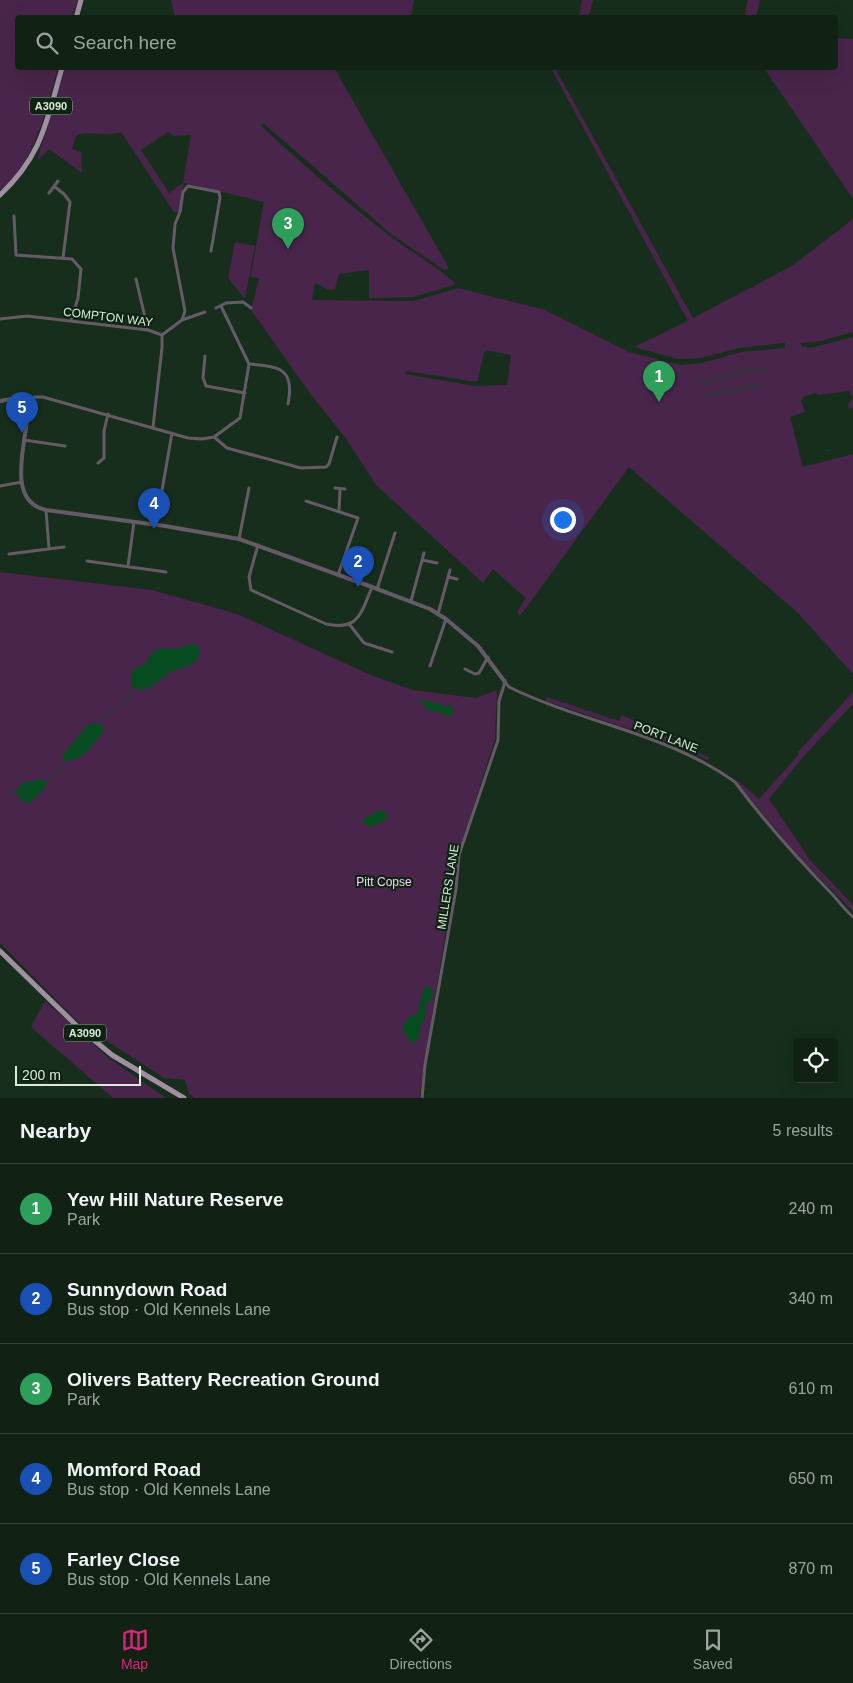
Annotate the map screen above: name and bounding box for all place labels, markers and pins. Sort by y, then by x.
pin: 3 [272,208,304,249]
pin: 1 [643,361,675,402]
pin: 5 [6,392,38,433]
pin: 4 [138,488,170,529]
pin: 2 [342,546,374,587]

